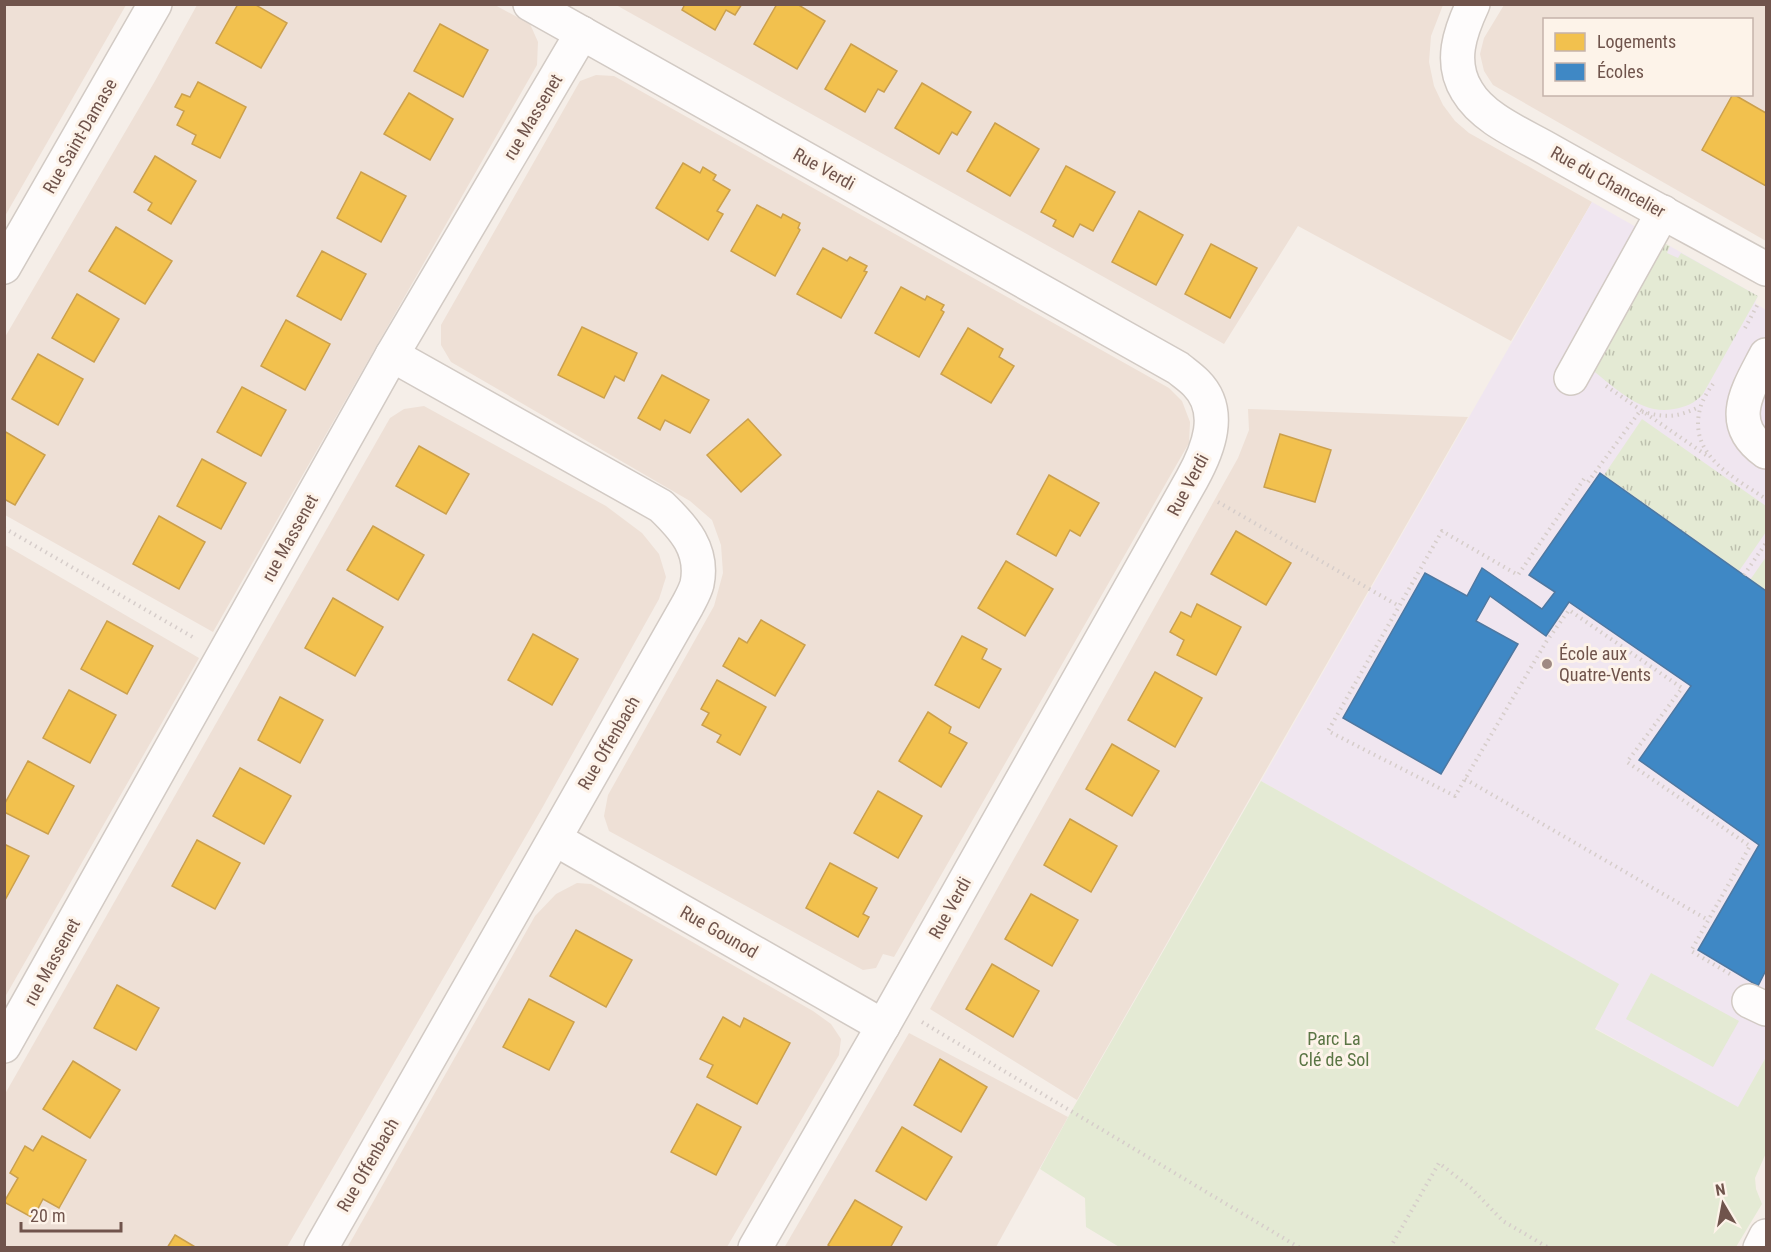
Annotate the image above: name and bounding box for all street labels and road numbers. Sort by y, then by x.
street label: rue Massenet [499,70,566,163]
street label: Rue Saint-Damase [38,75,121,197]
street label: Rue du Chancelier [1547,141,1670,222]
street label: Rue Verdi [790,143,859,194]
street label: Rue Verdi [1162,450,1213,519]
street label: rue Massenet [257,491,322,585]
street label: Rue Offenbach [573,692,644,793]
street label: Rue Verdi [924,873,975,942]
street label: Rue Gounod [677,901,762,962]
street label: rue Massenet [19,915,84,1009]
street label: Rue Offenbach [332,1114,403,1215]

